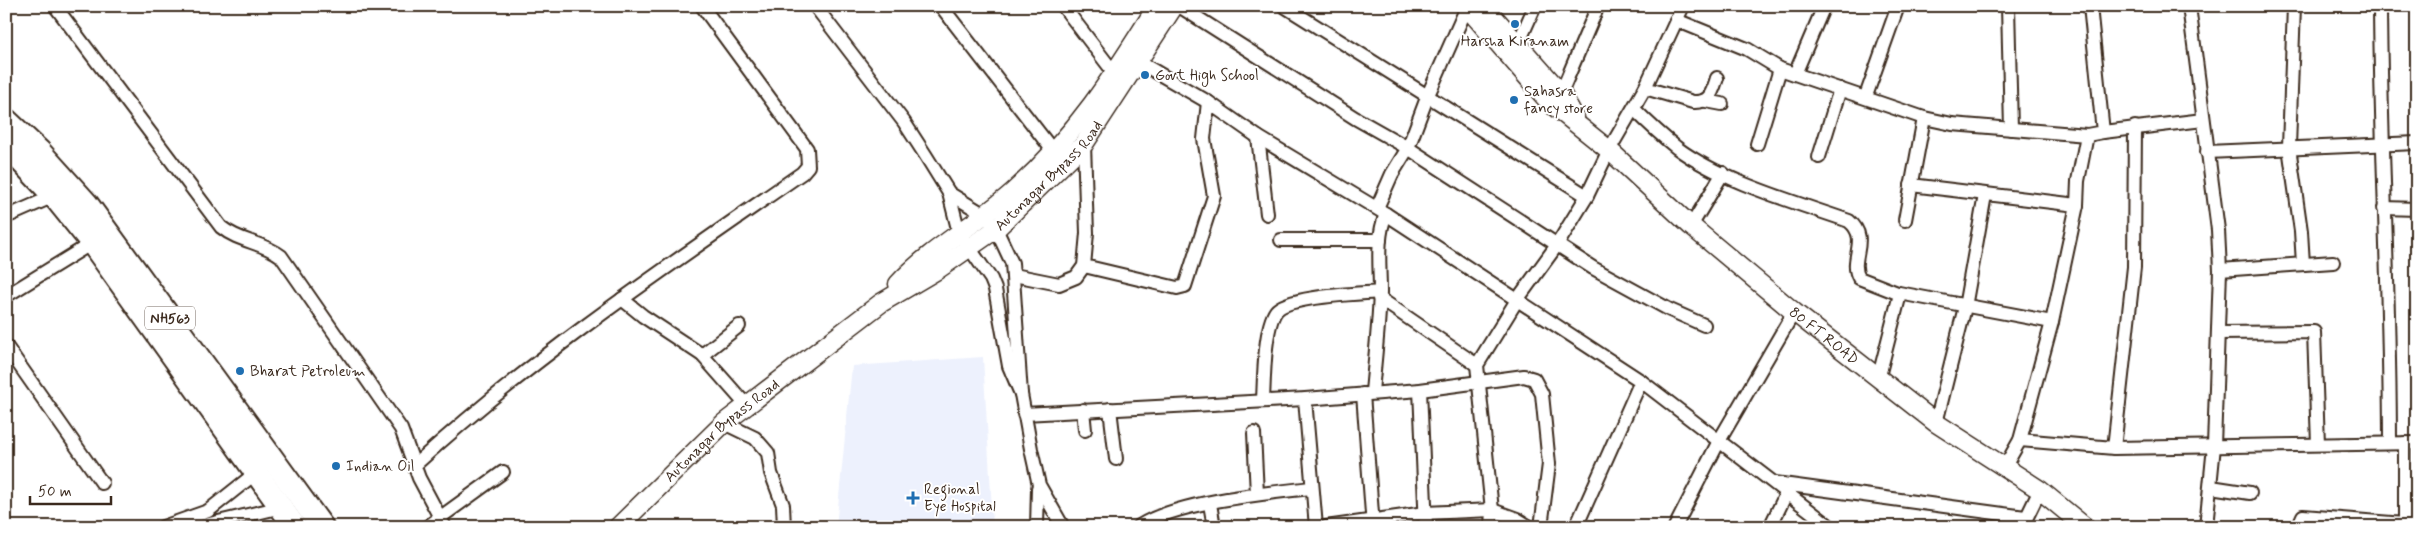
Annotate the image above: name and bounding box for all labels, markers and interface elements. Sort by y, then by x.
marker: Harsha Kiranam [1509,18,1521,30]
place label: Harsha Kiranam [1461,32,1569,52]
place label: Govt High School [1155,66,1259,87]
marker: Govt High School [1139,69,1151,81]
place label: Sahasra fancy store [1524,82,1593,119]
marker: Sahasra fancy store [1508,94,1520,106]
street label: Autonagar Bypass Road [991,117,1108,236]
street label: 80 FT ROAD [1785,303,1863,370]
road number: NH563 [145,306,195,330]
place label: Bharat Petroleum [250,362,366,382]
marker: Bharat Petroleum [234,365,246,377]
street label: Autonagar Bypass Road [661,375,784,487]
place label: Indian Oil [346,457,415,477]
marker: Indian Oil [330,460,342,472]
scale bar [30,473,111,505]
place label: Regional Eye Hospital [924,480,996,517]
text: 50 m [38,482,72,502]
marker: Regional Eye Hospital [906,491,920,505]

